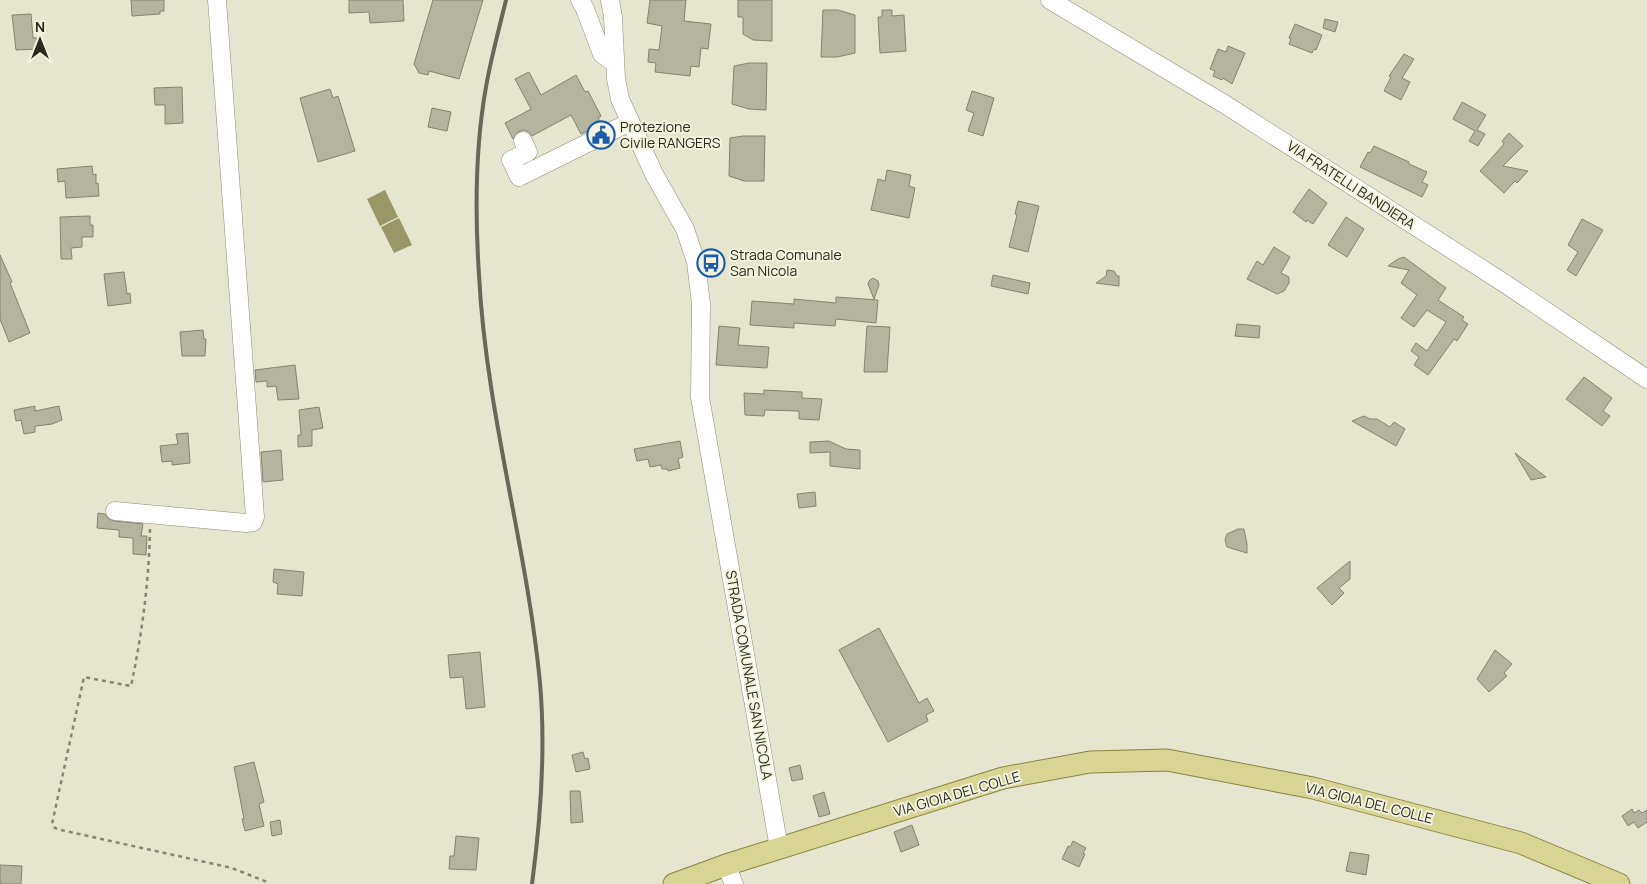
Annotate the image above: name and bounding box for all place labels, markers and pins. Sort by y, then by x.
place label: Protezione Civile RANGERS [620,117,721,152]
public building icon: Protezione Civile RANGERS [586,120,616,150]
place label: Strada Comunale San Nicola [730,245,842,280]
bus stop icon: Strada Comunale San Nicola [696,248,726,278]

